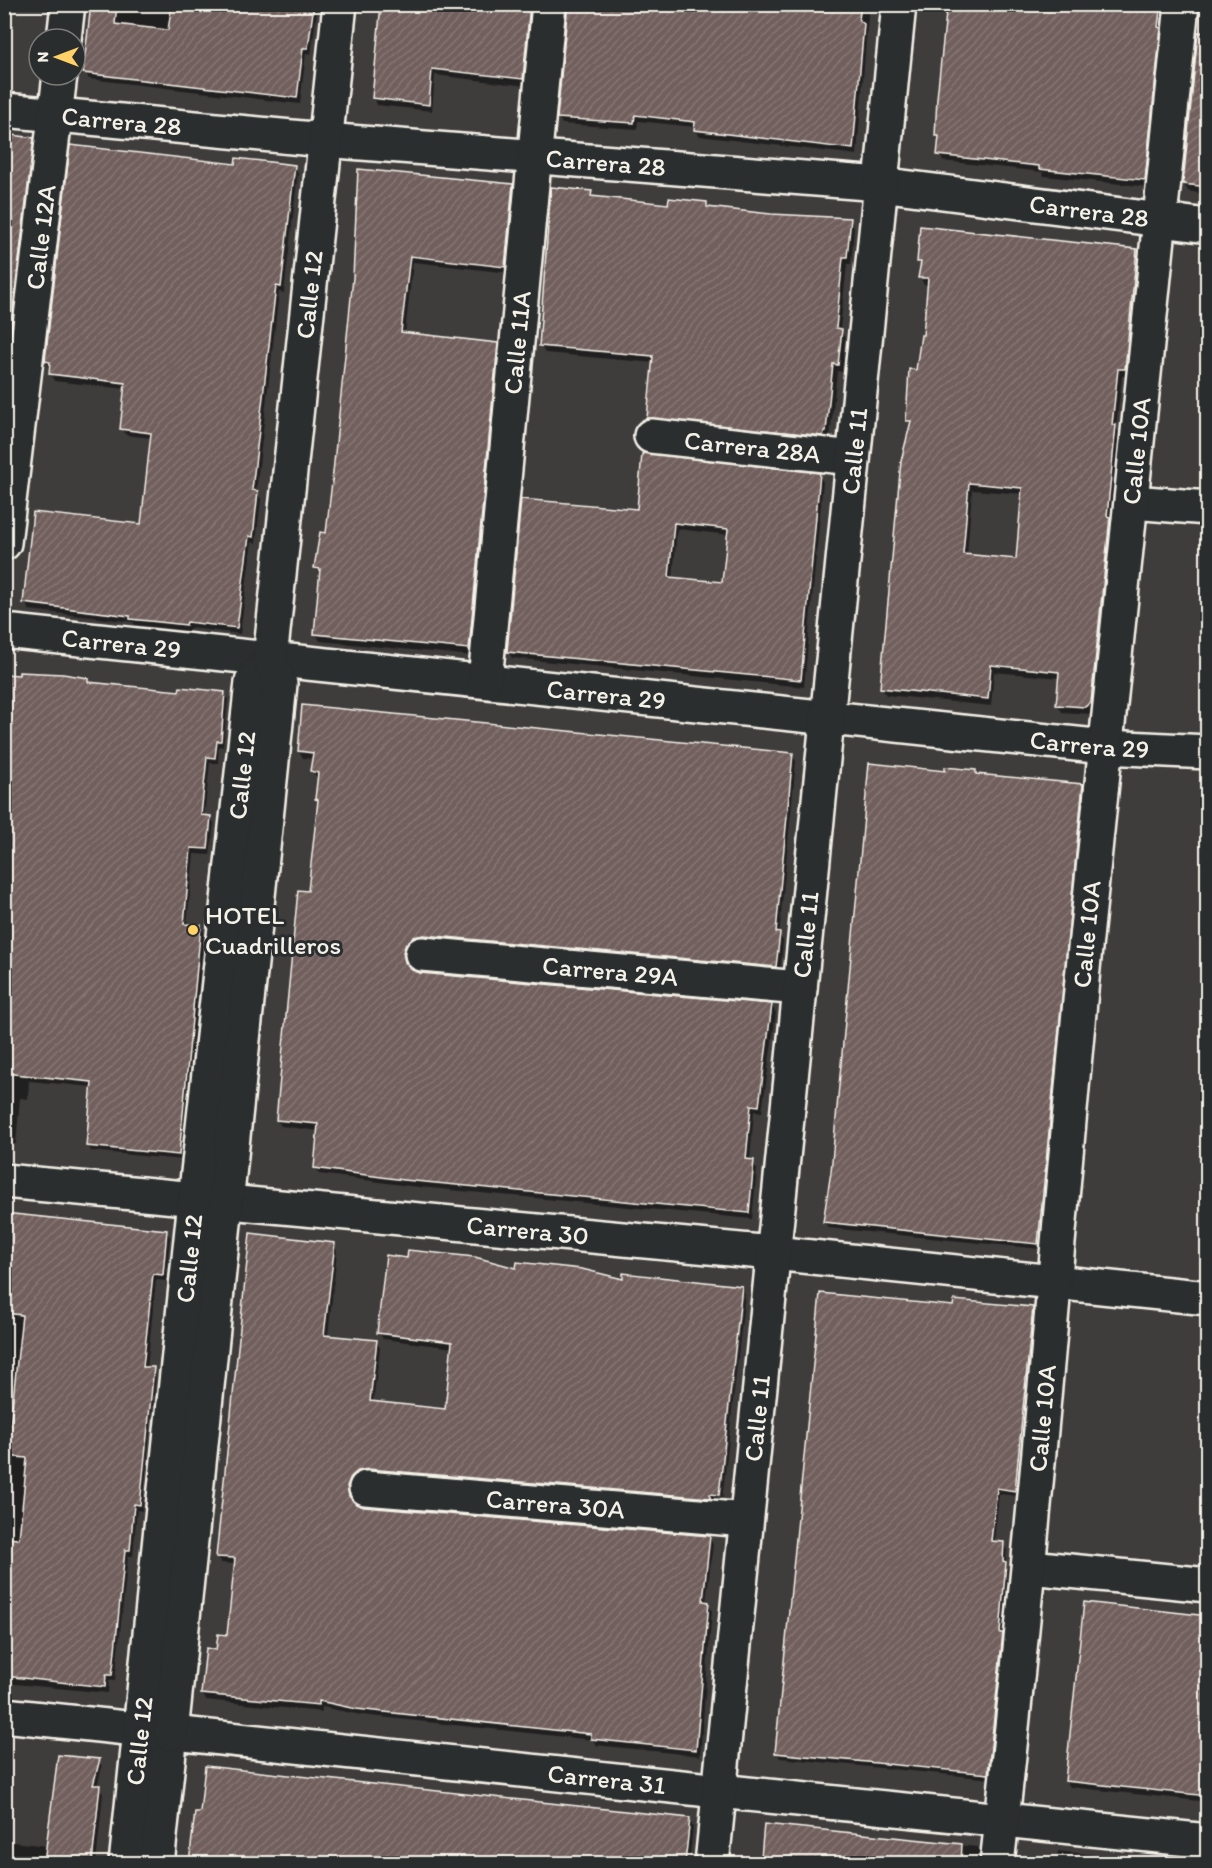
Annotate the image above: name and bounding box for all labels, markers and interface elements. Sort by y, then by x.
north arrow [27,27,87,87]
text: N [33,52,52,62]
street label: Carrera 28 [60,99,183,143]
street label: Carrera 28 [544,142,667,183]
street label: Calle 12A [18,182,63,292]
street label: Carrera 28 [1027,187,1151,234]
street label: Calle 12 [288,248,330,341]
street label: Calle 11A [496,289,538,396]
street label: Calle 10A [1115,395,1158,506]
street label: Calle 11 [834,406,874,496]
street label: Carrera 28A [683,424,823,470]
street label: Carrera 29 [60,621,183,666]
street label: Carrera 29 [545,672,667,717]
street label: Carrera 29 [1028,723,1150,765]
street label: Calle 12 [221,729,263,821]
street label: Calle 10A [1065,879,1108,990]
street label: Calle 11 [785,890,826,980]
place label: HOTEL Cuadrilleros [205,899,341,961]
marker: HOTEL Cuadrilleros [186,923,200,937]
street label: Carrera 29A [541,949,680,993]
street label: Carrera 30 [465,1208,590,1252]
street label: Calle 12 [168,1212,209,1304]
street label: Calle 10A [1021,1363,1063,1474]
street label: Calle 11 [737,1373,777,1463]
street label: Carrera 30A [485,1482,626,1526]
street label: Calle 12 [118,1695,160,1787]
street label: Carrera 31 [546,1757,667,1801]

